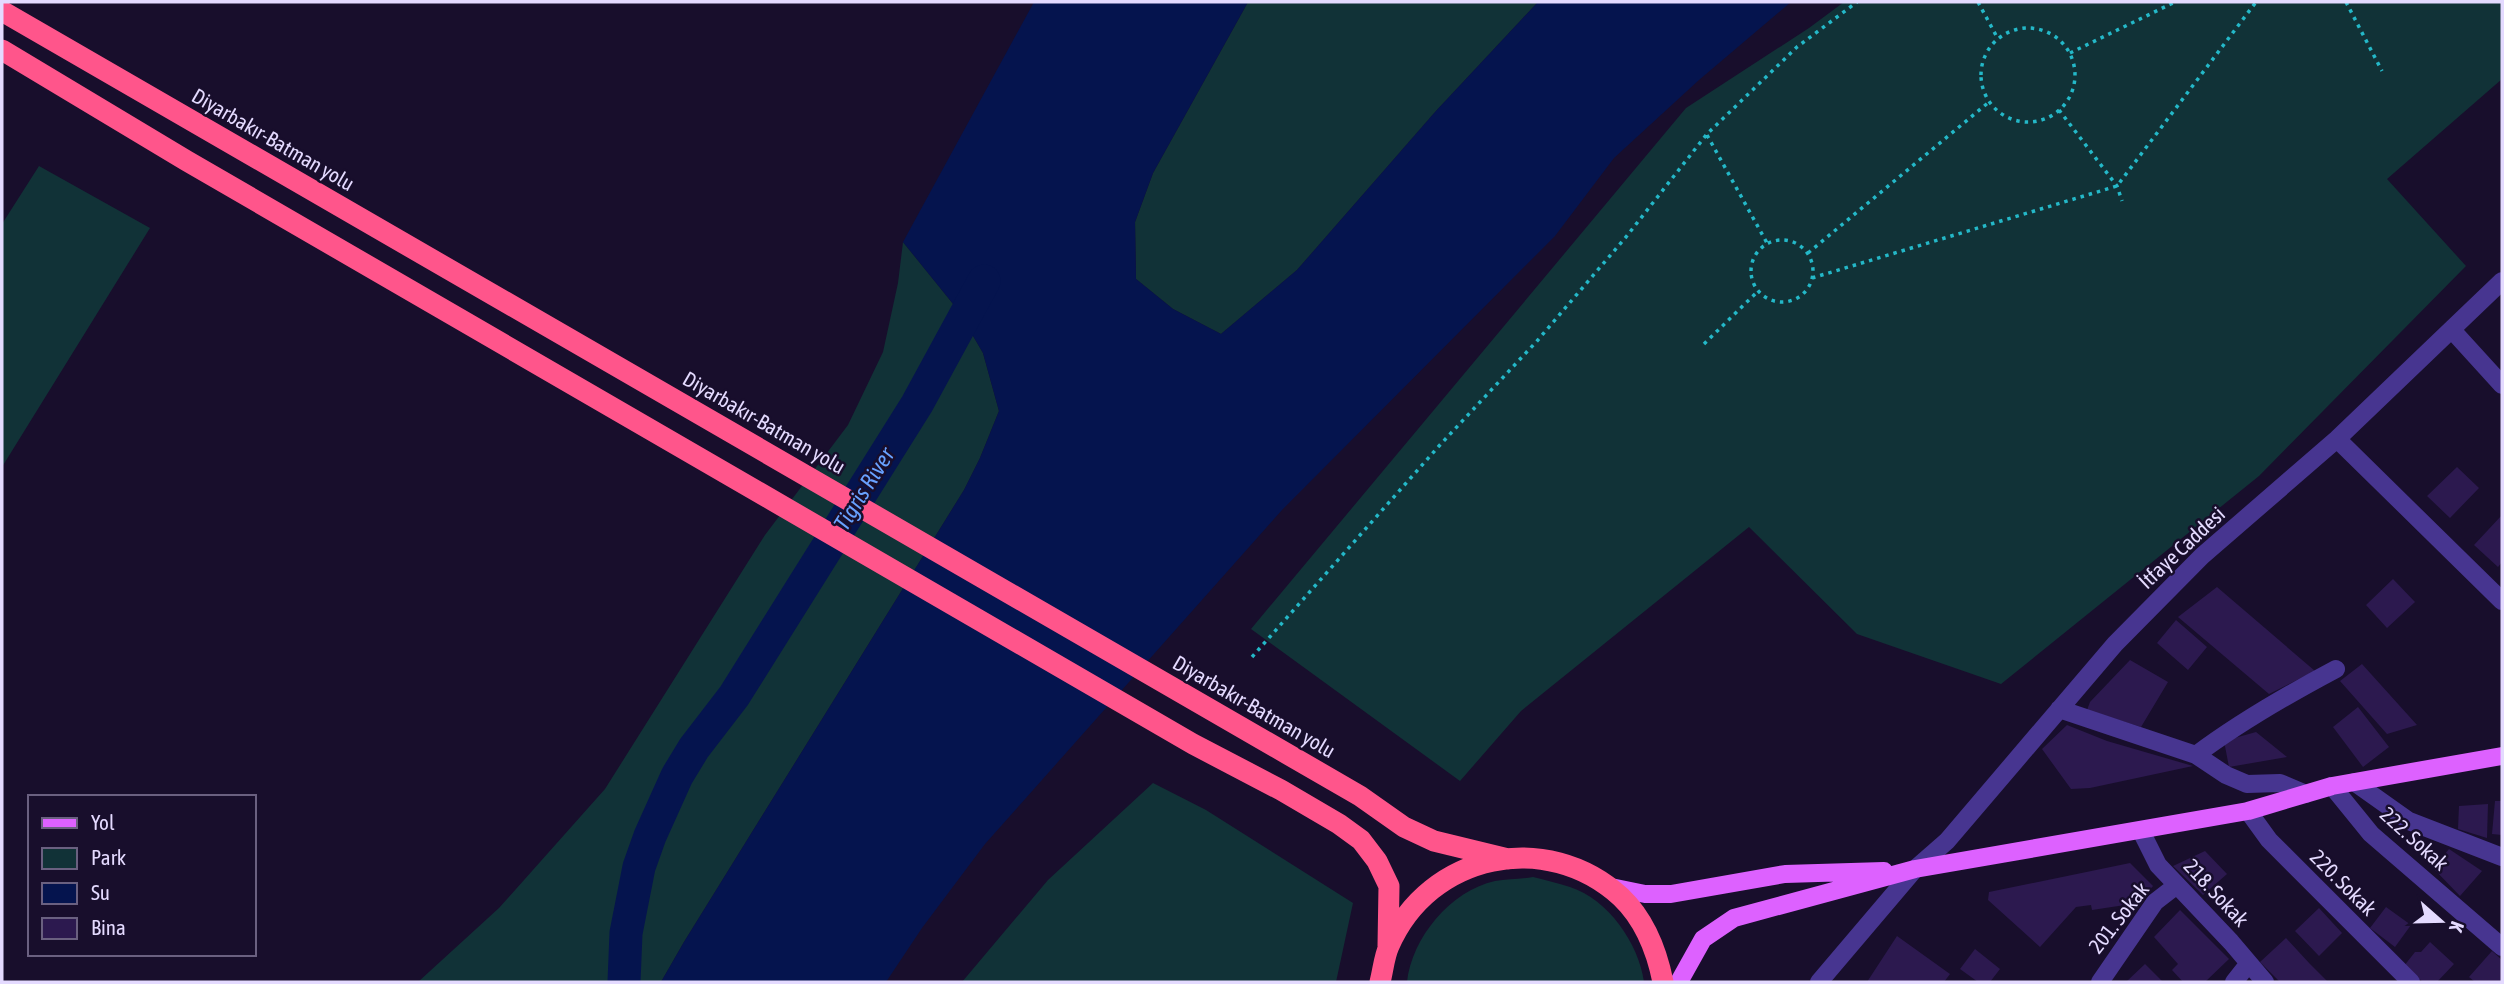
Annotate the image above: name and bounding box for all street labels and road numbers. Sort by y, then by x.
street label: Diyarbakır-Batman yolu [188,83,359,195]
street label: Diyarbakır-Batman yolu [679,366,850,478]
street label: İtfaye Caddesi [2133,501,2229,593]
street label: Diyarbakır-Batman yolu [1169,650,1340,762]
street label: 222. Sokak [2376,802,2454,875]
street label: 220. Sokak [2306,844,2382,920]
street label: 218. Sokak [2180,854,2254,931]
street label: 201. Sokak [2083,877,2153,958]

